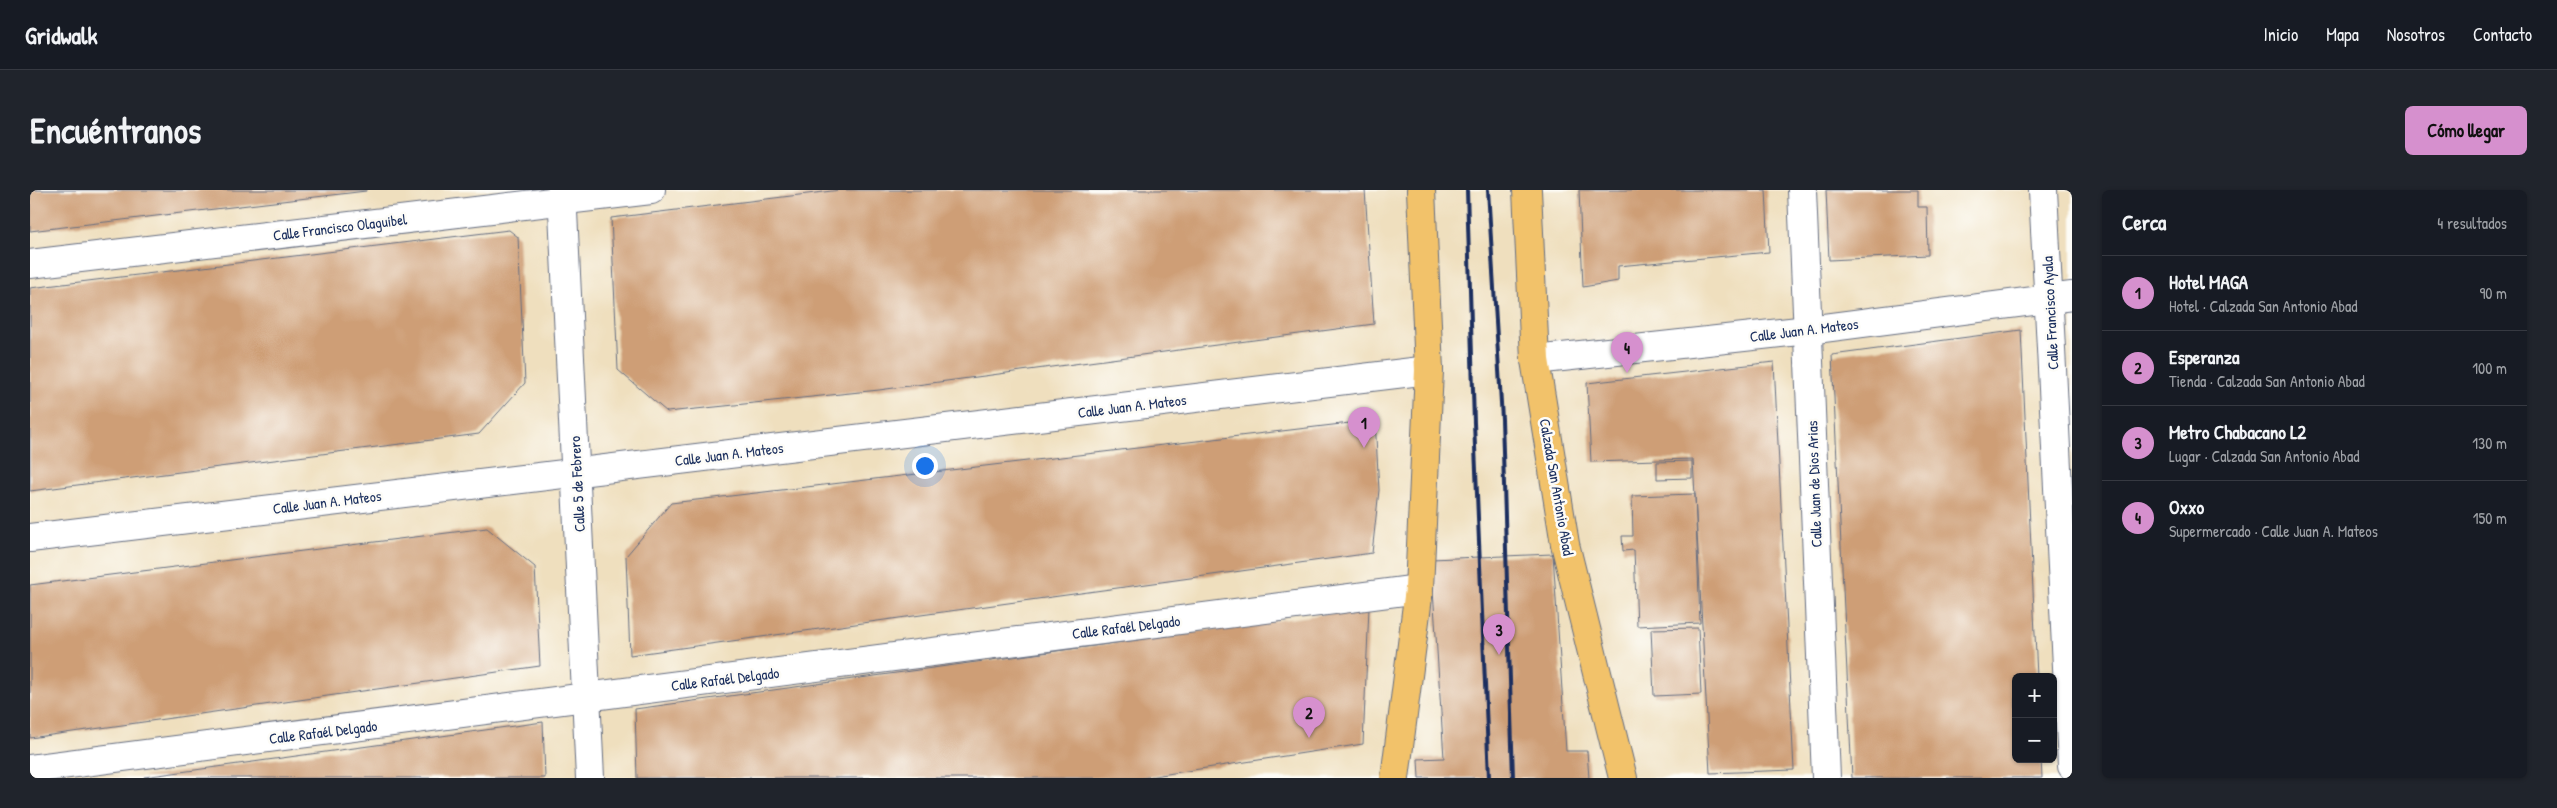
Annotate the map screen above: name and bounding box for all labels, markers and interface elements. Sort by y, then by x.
text: Gridwalk [25,19,97,51]
text: Inicio [2264,22,2298,47]
text: Mapa [2326,22,2359,47]
text: Nosotros [2387,22,2445,47]
text: Contacto [2473,22,2532,47]
button: Cómo llegar [2405,106,2527,155]
text: Encuéntranos [30,107,201,154]
street label: Calle Francisco Olaguibel [272,208,408,246]
text: Cerca [2122,208,2166,237]
text: 4 resultados [2437,212,2507,234]
street label: Calle Francisco Ayala [2037,256,2063,370]
text: Hotel MAGA [2169,269,2248,295]
text: 1 [2135,282,2141,304]
text: 90 m [2479,282,2507,304]
text: Hotel · Calzada San Antonio Abad [2169,295,2358,317]
street label: Calle Juan A. Mateos [1748,313,1860,347]
pin: 4 [1611,332,1643,373]
text: Esperanza [2169,344,2239,370]
text: 2 [2134,357,2142,379]
text: 100 m [2472,357,2507,379]
text: Tienda · Calzada San Antonio Abad [2169,370,2365,392]
street label: Calle Juan A. Mateos [1076,389,1188,423]
pin: 1 [1348,407,1380,448]
street label: Calzada San Antonio Abad [1535,417,1579,557]
text: Metro Chabacano L2 [2169,419,2306,445]
street label: Calle Juan de Dios Arias [1801,420,1827,548]
text: 3 [2134,432,2142,454]
text: 130 m [2472,432,2507,454]
street label: Calle 5 de Febrero [564,435,590,533]
street label: Calle Juan A. Mateos [673,437,785,471]
text: Lugar · Calzada San Antonio Abad [2169,445,2359,467]
your location [912,453,938,479]
street label: Calle Juan A. Mateos [271,485,383,519]
text: Oxxo [2169,494,2204,520]
text: 4 [2135,507,2141,529]
text: 150 m [2473,507,2507,529]
text: Supermercado · Calle Juan A. Mateos [2169,520,2378,542]
street label: Calle Rafaél Delgado [1071,610,1181,644]
pin: 3 [1483,614,1515,655]
street label: Calle Rafaél Delgado [670,662,780,696]
map controls [2012,673,2057,763]
button: + [2012,673,2057,718]
pin: 2 [1293,697,1325,738]
street label: Calle Rafaél Delgado [268,715,378,749]
button: − [2012,718,2057,763]

